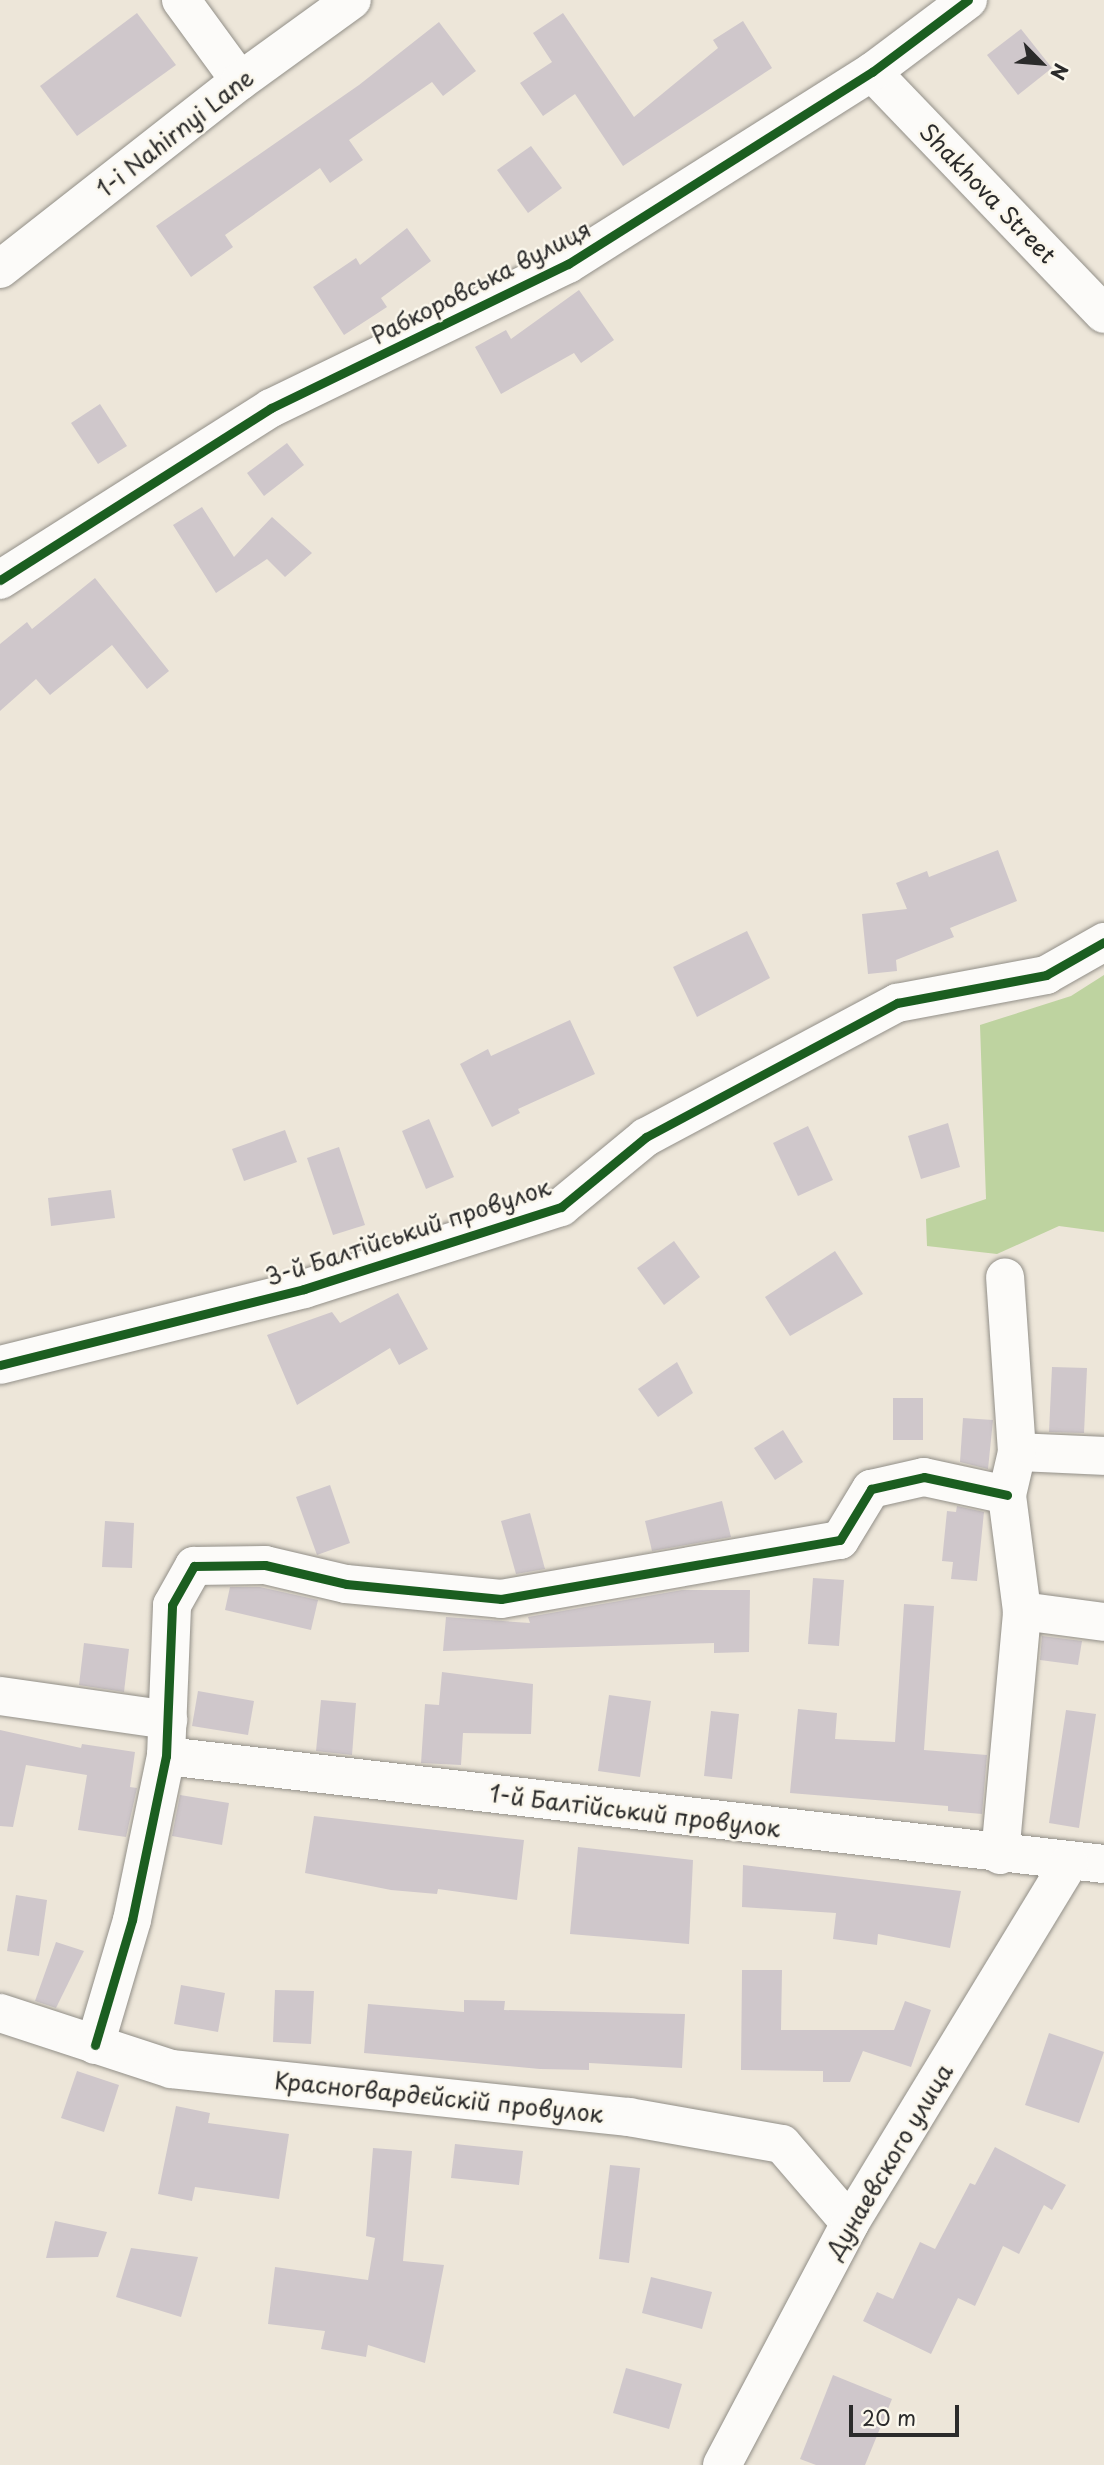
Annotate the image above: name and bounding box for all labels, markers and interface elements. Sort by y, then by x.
north arrow [1006,28,1076,98]
text: N [1044,59,1076,85]
street label: 1-i Nahirnyi Lane [91,63,259,203]
street label: Shakhova Street [914,117,1062,269]
street label: Рабкоровська вулиця [366,215,596,349]
street label: 3-й Балтійський провулок [262,1173,554,1291]
street label: 1-й Балтійський провулок [488,1779,782,1843]
street label: Дунаевского улица [820,2058,958,2264]
street label: Красногвардєйскій провулок [273,2066,605,2128]
scale bar [852,2392,962,2436]
text: 20 m [862,2401,916,2433]

